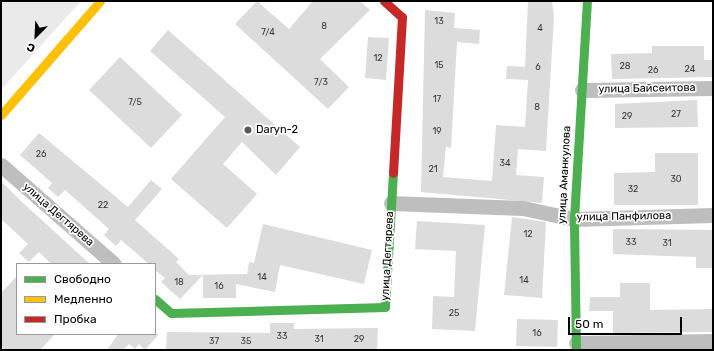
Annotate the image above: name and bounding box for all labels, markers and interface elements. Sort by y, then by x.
north arrow [16,16,56,56]
house number: 13 [434,16,444,26]
house number: 8 [321,21,327,31]
house number: 4 [537,23,543,33]
house number: 7/4 [261,27,275,37]
text: С [25,40,37,55]
house number: 12 [373,53,383,63]
house number: 15 [434,60,444,70]
house number: 28 [619,61,631,71]
house number: 6 [535,62,541,72]
house number: 24 [685,64,695,74]
house number: 26 [648,65,658,75]
house number: 7/3 [314,77,328,87]
street label: улица Байсеитова [598,82,696,96]
house number: 17 [433,94,441,104]
house number: 7/5 [128,97,142,107]
house number: 8 [534,102,540,112]
house number: 27 [671,109,681,119]
house number: 29 [622,111,632,121]
place label: Daryn-2 [256,123,298,137]
marker: Daryn-2 [243,125,253,135]
street label: улица Аманкулова [556,125,574,225]
house number: 19 [432,126,442,136]
house number: 26 [36,149,46,159]
house number: 34 [500,158,510,168]
house number: 21 [428,164,438,174]
house number: 30 [670,174,682,184]
street label: улица Дегтярева [20,181,96,249]
house number: 32 [628,184,638,194]
house number: 22 [98,200,108,210]
street label: улица Панфилова [577,210,671,224]
street label: улица Дегтярева [379,211,397,301]
house number: 12 [523,229,533,239]
house number: 33 [626,237,636,247]
house number: 31 [662,238,672,248]
legend [16,263,156,335]
text: Свободно [54,272,111,286]
house number: 14 [257,272,267,282]
house number: 14 [519,275,529,285]
house number: 18 [174,277,184,287]
house number: 16 [214,281,224,291]
text: Медленно [54,292,113,306]
house number: 25 [449,308,459,318]
scale bar [570,309,684,335]
text: Пробка [54,312,97,326]
text: 50 m [575,317,603,331]
house number: 16 [532,328,542,338]
house number: 33 [277,331,287,341]
house number: 31 [314,334,324,344]
house number: 29 [354,334,364,344]
house number: 37 [209,336,219,346]
house number: 35 [241,336,251,346]

